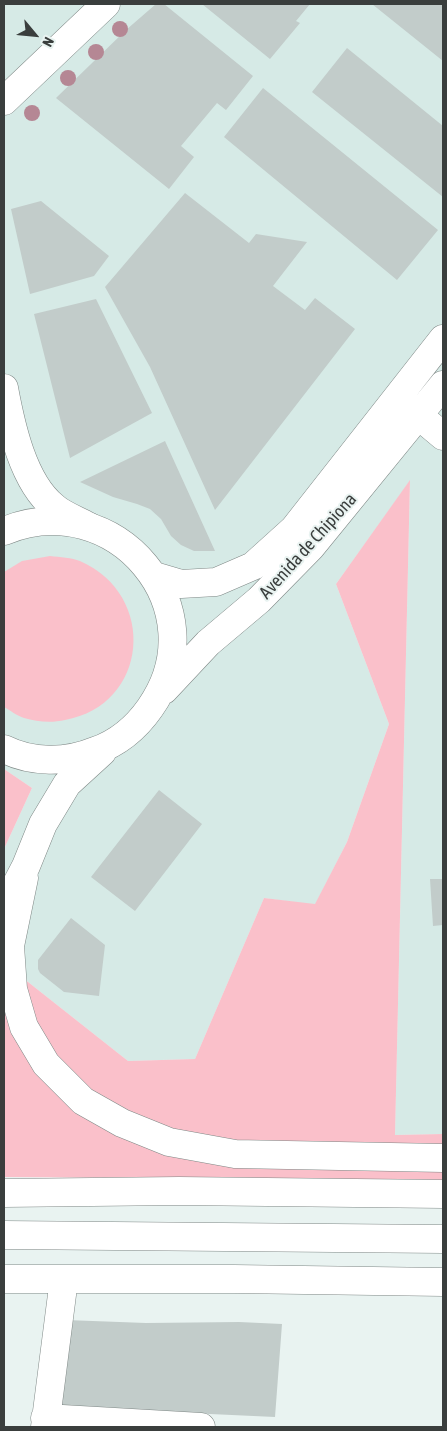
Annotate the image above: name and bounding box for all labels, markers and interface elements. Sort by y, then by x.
north arrow [10,10,60,60]
text: N [39,35,57,49]
street label: Avenida de Chipiona [255,489,361,603]

